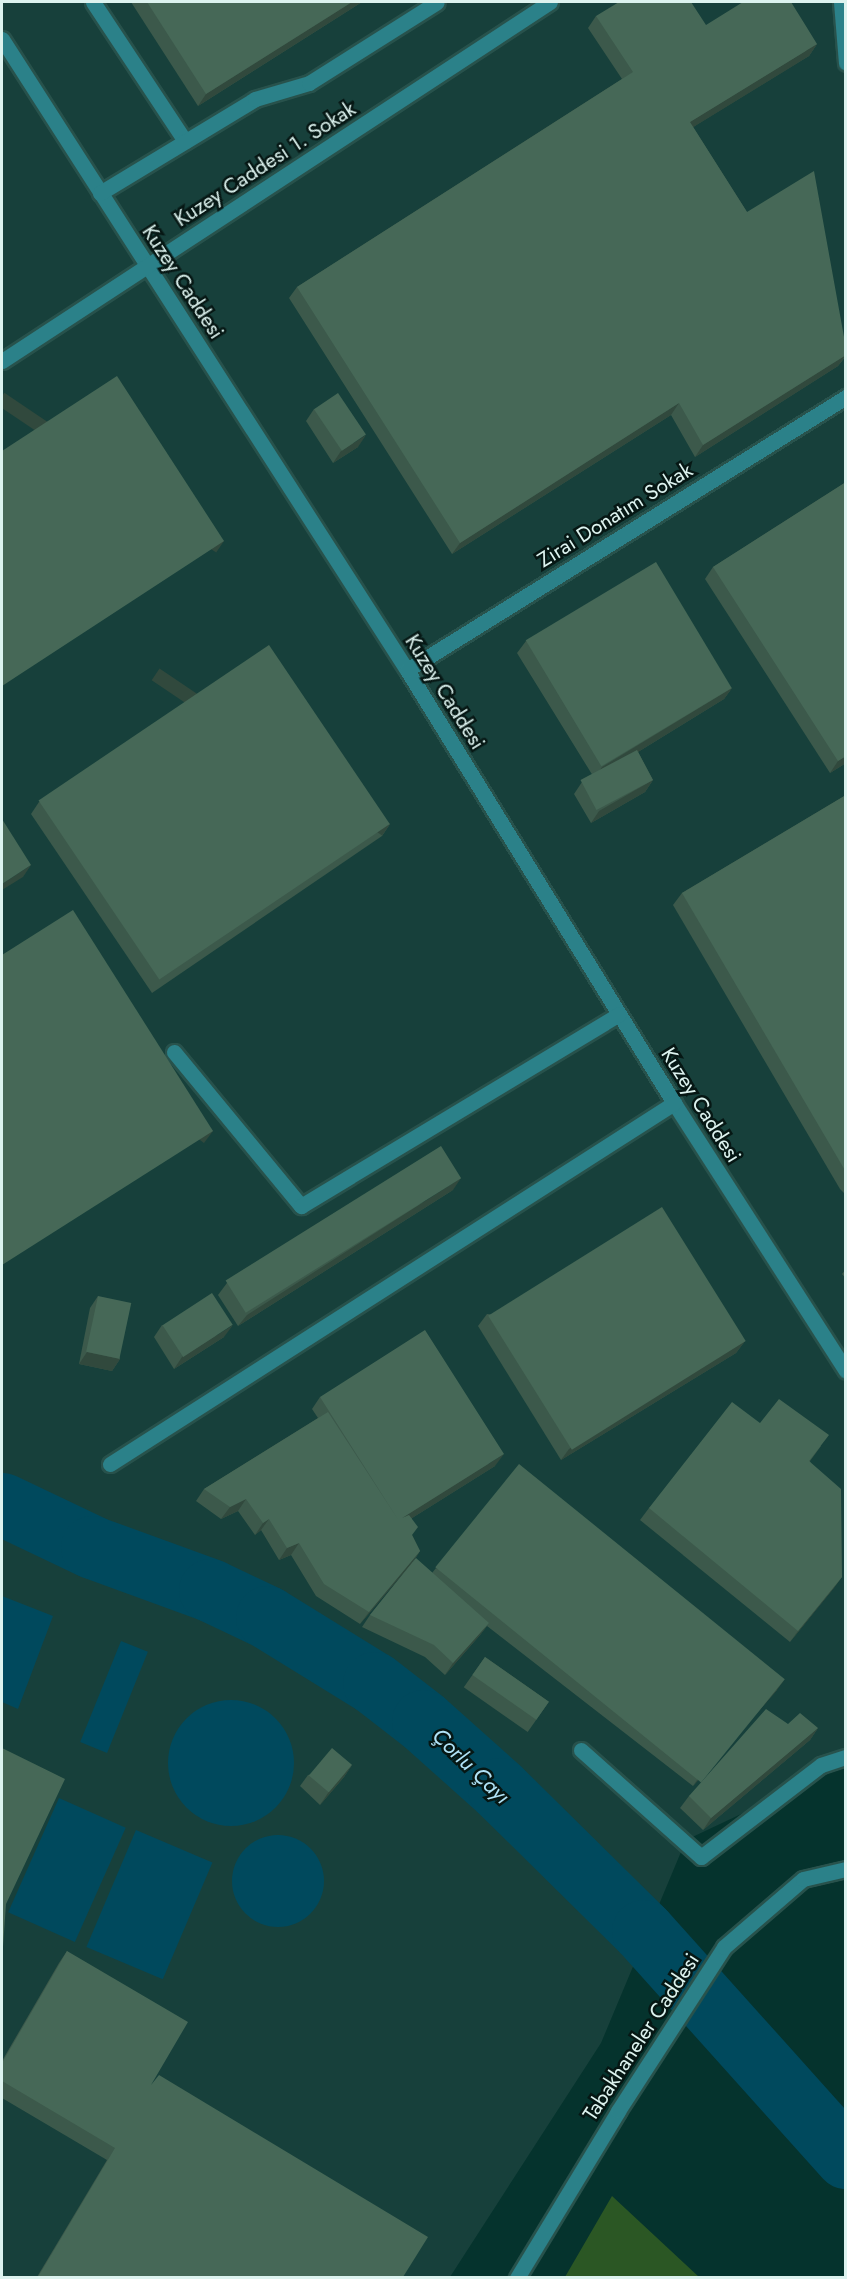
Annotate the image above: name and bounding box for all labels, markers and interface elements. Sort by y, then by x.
street label: Kuzey Caddesi 1. Sokak [170,96,360,232]
street label: Kuzey Caddesi [137,220,229,344]
street label: Zirai Donatım Sokak [533,457,697,573]
street label: Kuzey Caddesi [400,630,490,754]
street label: Kuzey Caddesi [656,1043,746,1167]
water label: Çorlu Çayı [427,1722,515,1810]
street label: Tabakhaneler Caddesi [578,1949,704,2125]

